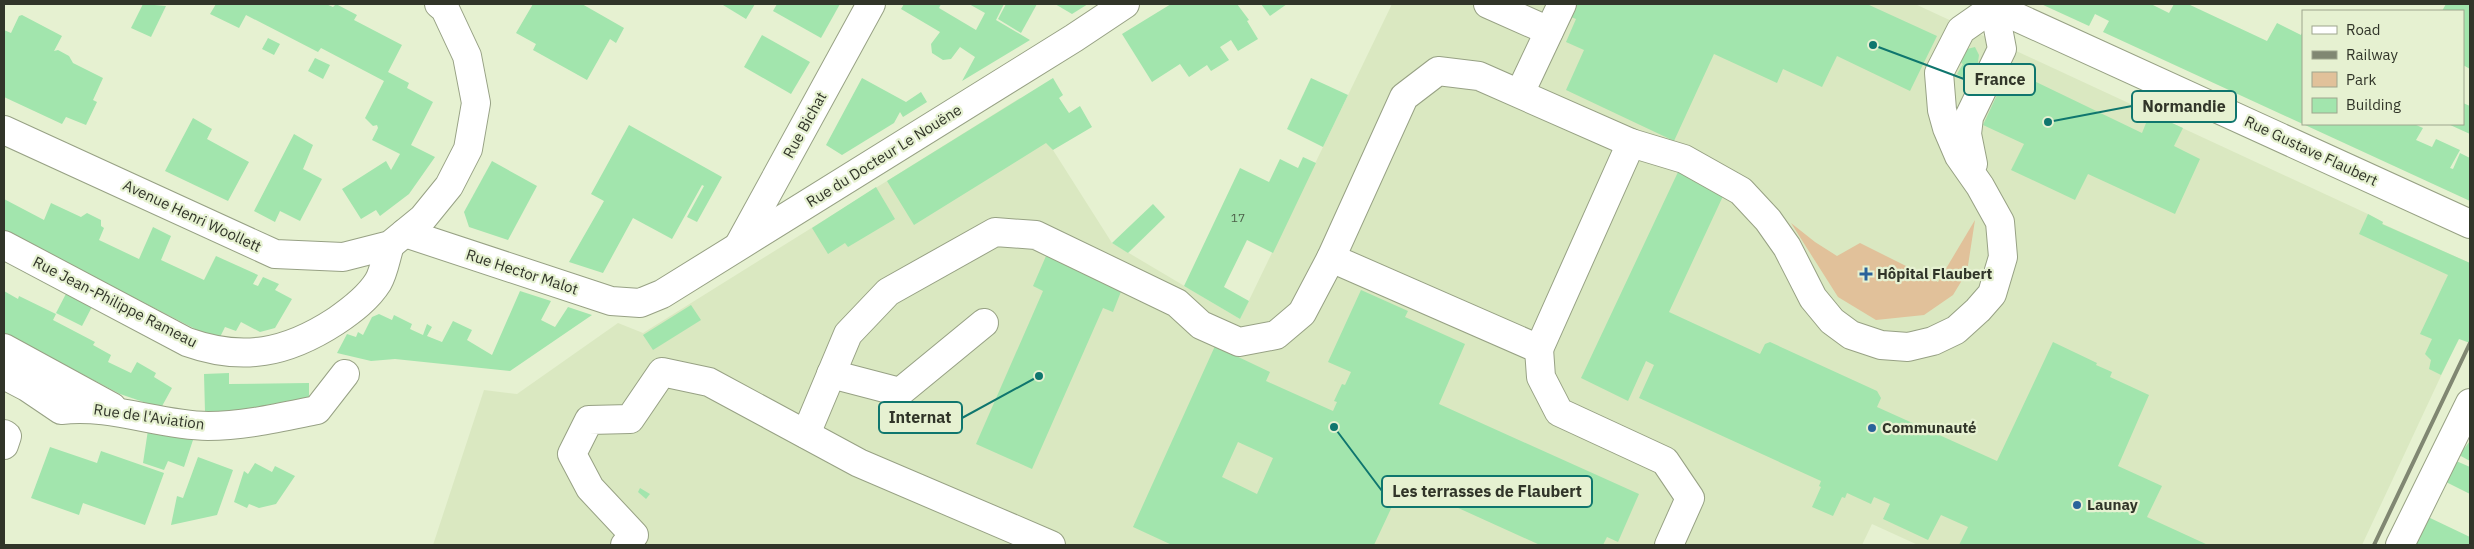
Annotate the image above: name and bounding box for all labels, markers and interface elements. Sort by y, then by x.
legend [2302,10,2464,125]
text: Road [2346,20,2381,39]
text: Railway [2346,45,2399,64]
callout: France [1964,64,2035,95]
text: France [1975,69,2025,89]
text: Park [2346,70,2376,89]
street label: Rue Bichat [779,88,831,161]
callout: Normandie [2132,91,2236,122]
text: Building [2346,95,2401,114]
text: Normandie [2142,96,2226,116]
street label: Rue du Docteur Le Nouëne [803,100,965,211]
street label: Rue Gustave Flaubert [2241,111,2381,190]
street label: Avenue Henri Woollett [120,175,264,256]
house number: 17 [1231,210,1245,225]
street label: Rue Hector Malot [464,244,581,299]
street label: Rue Jean-Philippe Rameau [30,252,201,351]
place label: Hôpital Flaubert [1877,264,1993,283]
marker: Hôpital Flaubert [1859,267,1873,281]
street label: Rue de l'Aviation [92,399,206,434]
callout: Internat [879,402,962,433]
text: Internat [889,407,951,427]
place label: Communauté [1882,418,1977,437]
marker: Communauté [1866,422,1878,434]
callout: Les terrasses de Flaubert [1382,476,1592,507]
text: Les terrasses de Flaubert [1392,481,1582,501]
place label: Launay [2087,495,2138,514]
marker: Launay [2071,499,2083,511]

